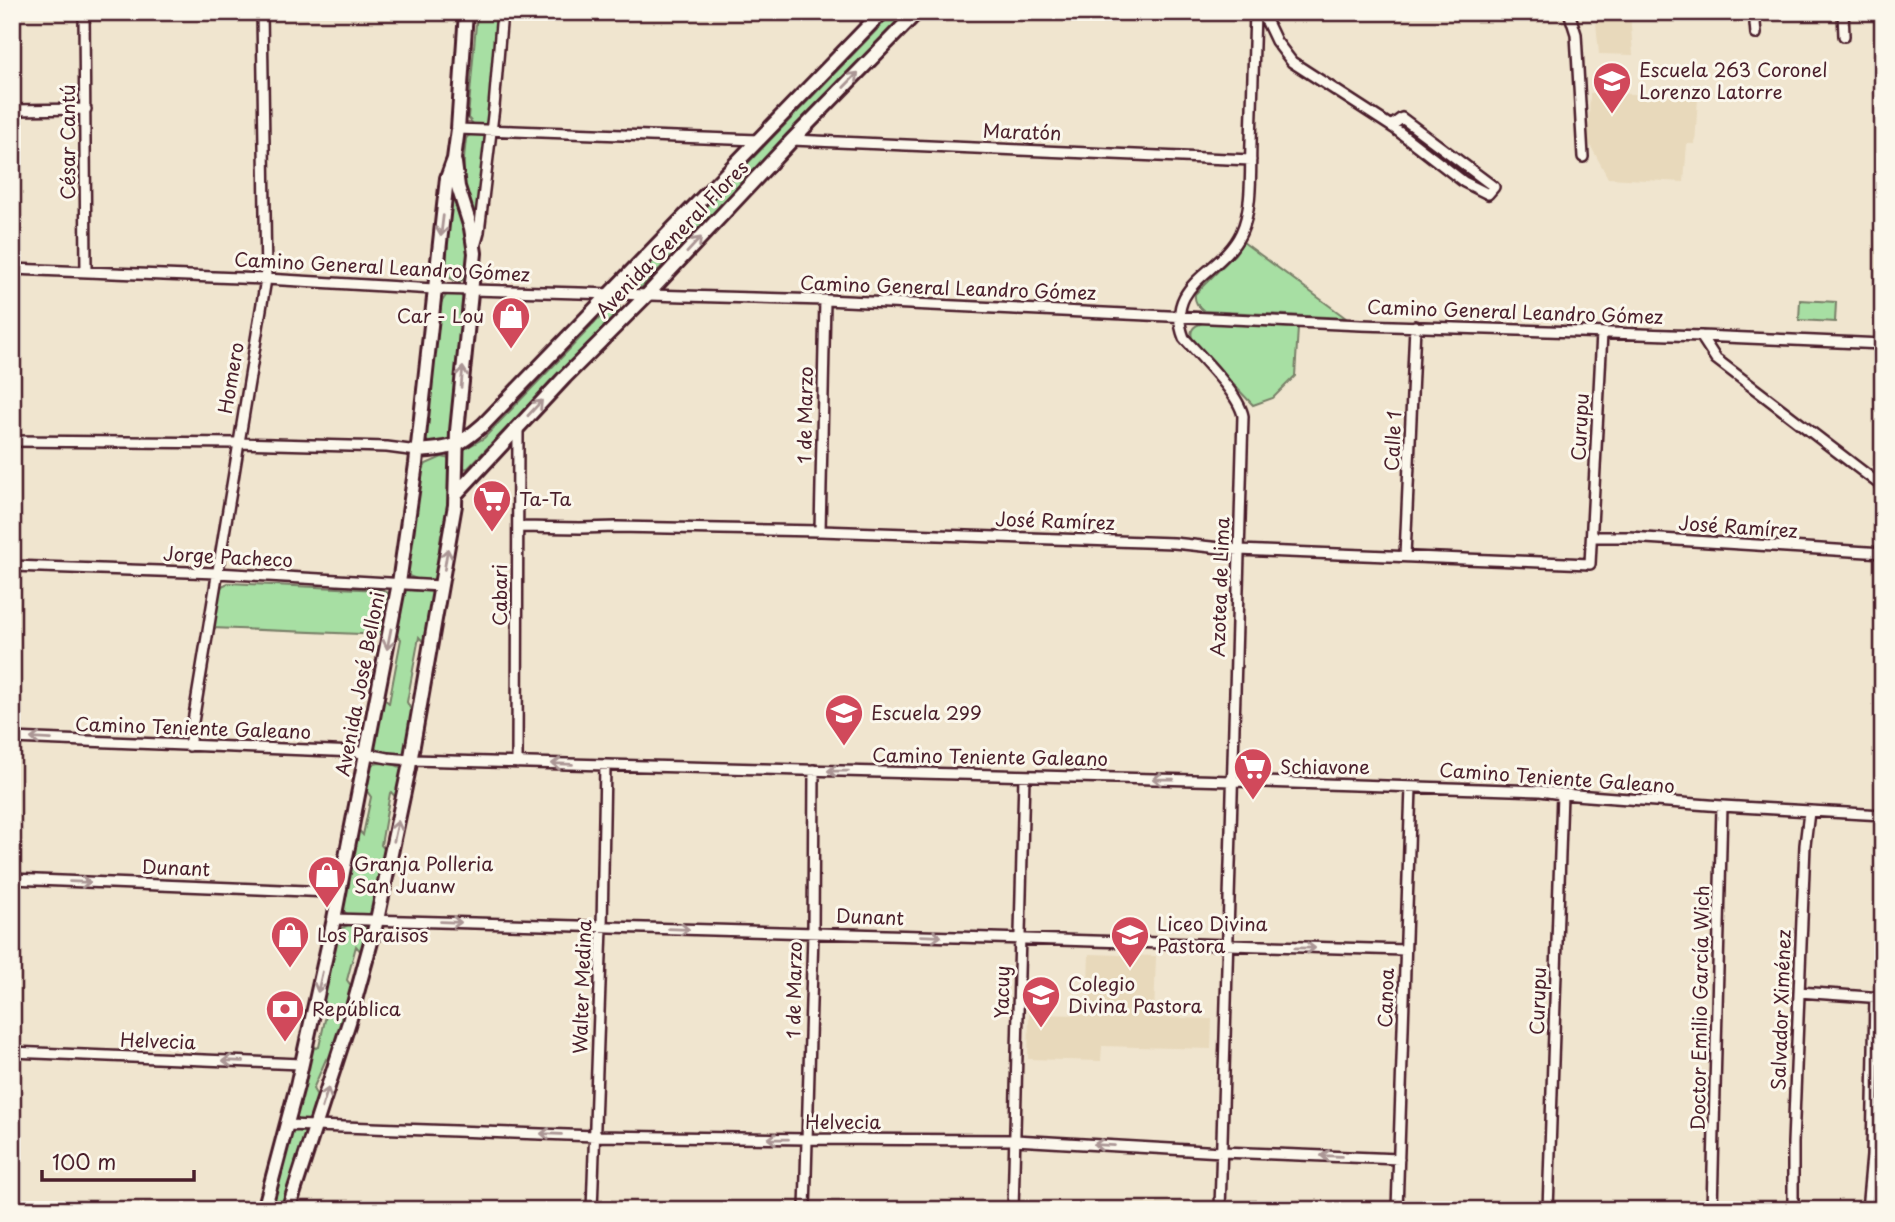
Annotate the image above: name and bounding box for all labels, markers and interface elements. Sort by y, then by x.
place label: Escuela 263 Coronel Lorenzo Latorre [1639,55,1827,105]
school or university icon: Escuela 263 Coronel Lorenzo Latorre [1591,60,1633,115]
one-way arrow [842,72,859,89]
street label: César Cantú [53,84,81,200]
street label: Maratón [982,116,1062,146]
street label: Avenida General Flores [588,153,754,323]
one-way arrow [435,214,448,237]
one-way arrow [685,237,702,254]
street label: Camino General Leandro Gómez [233,244,531,288]
street label: Camino General Leandro Gómez [799,268,1097,306]
street label: Camino General Leandro Gómez [1366,292,1664,330]
shop icon: Car - Lou [490,295,532,350]
place label: Car - Lou [397,301,484,329]
street label: Homero [210,340,250,416]
one-way arrow [456,366,469,389]
street label: 1 de Marzo [789,366,819,464]
street label: Curupu [1563,392,1595,462]
one-way arrow [527,400,544,417]
street label: Calle 1 [1376,410,1408,472]
supermarket icon: Ta-Ta [471,478,513,533]
place label: Ta-Ta [519,484,571,512]
street label: José Ramírez [995,504,1115,536]
street label: José Ramírez [1678,508,1799,544]
street label: Azotea de Lima [1203,516,1235,657]
street label: Jorge Pacheco [162,539,294,573]
one-way arrow [440,549,453,571]
street label: Cabari [485,564,513,626]
street label: Avenida José Belloni [327,589,391,778]
one-way arrow [381,627,395,650]
school or university icon: Escuela 299 [823,692,865,747]
place label: Escuela 299 [871,698,982,726]
street label: Camino Teniente Galeano [75,709,311,745]
one-way arrow [30,733,53,746]
street label: Camino Teniente Galeano [872,740,1108,772]
supermarket icon: Schiavone [1232,746,1274,801]
place label: Schiavone [1280,752,1370,780]
street label: Camino Teniente Galeano [1438,755,1676,799]
one-way arrow [550,758,573,771]
one-way arrow [827,764,850,778]
one-way arrow [1152,772,1175,786]
one-way arrow [390,820,404,843]
place label: Granja Polleria San Juanw [354,849,493,899]
street label: Dunant [141,852,211,882]
shop icon: Granja Polleria San Juanw [306,854,348,909]
one-way arrow [69,875,92,888]
street label: Doctor Emilio García Wich [1683,885,1715,1131]
street label: Dunant [835,901,905,931]
place label: Liceo Divina Pastora [1157,909,1268,959]
shop icon: Los Paraisos [269,914,311,969]
school or university icon: Liceo Divina Pastora [1109,914,1151,969]
one-way arrow [440,916,463,929]
street label: Walter Medina [565,919,597,1055]
place label: Los Paraisos [317,920,428,948]
one-way arrow [667,922,690,936]
street label: Salvador Ximénez [1763,929,1797,1091]
one-way arrow [919,930,942,943]
street label: 1 de Marzo [778,941,808,1039]
one-way arrow [1293,941,1316,955]
street label: Yacuy [987,965,1015,1019]
street label: Curupu [1522,967,1552,1035]
street label: Canoa [1370,968,1400,1028]
place label: Colegio Divina Pastora [1068,969,1203,1019]
one-way arrow [312,971,325,993]
school or university icon: Colegio Divina Pastora [1020,974,1062,1029]
bank icon: República [264,988,306,1043]
place label: República [312,994,401,1022]
street label: Helvecia [120,1025,197,1055]
one-way arrow [222,1055,245,1068]
one-way arrow [319,1088,332,1110]
street label: Helvecia [805,1107,881,1135]
one-way arrow [539,1128,562,1141]
one-way arrow [767,1132,790,1146]
scale bar [42,1138,194,1182]
one-way arrow [1092,1139,1115,1152]
text: 100 m [52,1145,116,1177]
one-way arrow [1320,1150,1343,1163]

